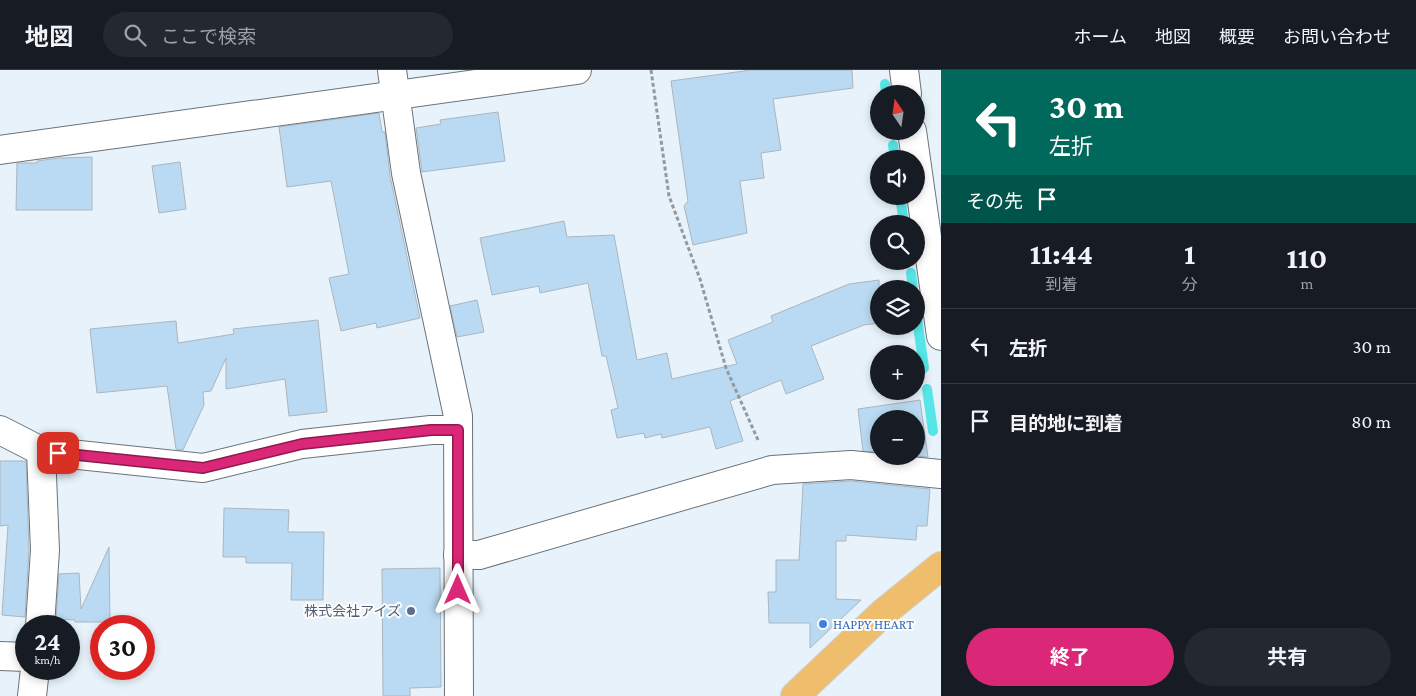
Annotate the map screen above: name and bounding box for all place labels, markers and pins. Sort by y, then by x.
pin [37,432,79,474]
place label: 株式会社アイズ [304,603,401,619]
marker: 株式会社アイズ [405,605,417,617]
place label: HAPPY HEART [833,616,914,632]
marker: HAPPY HEART [817,618,829,630]

